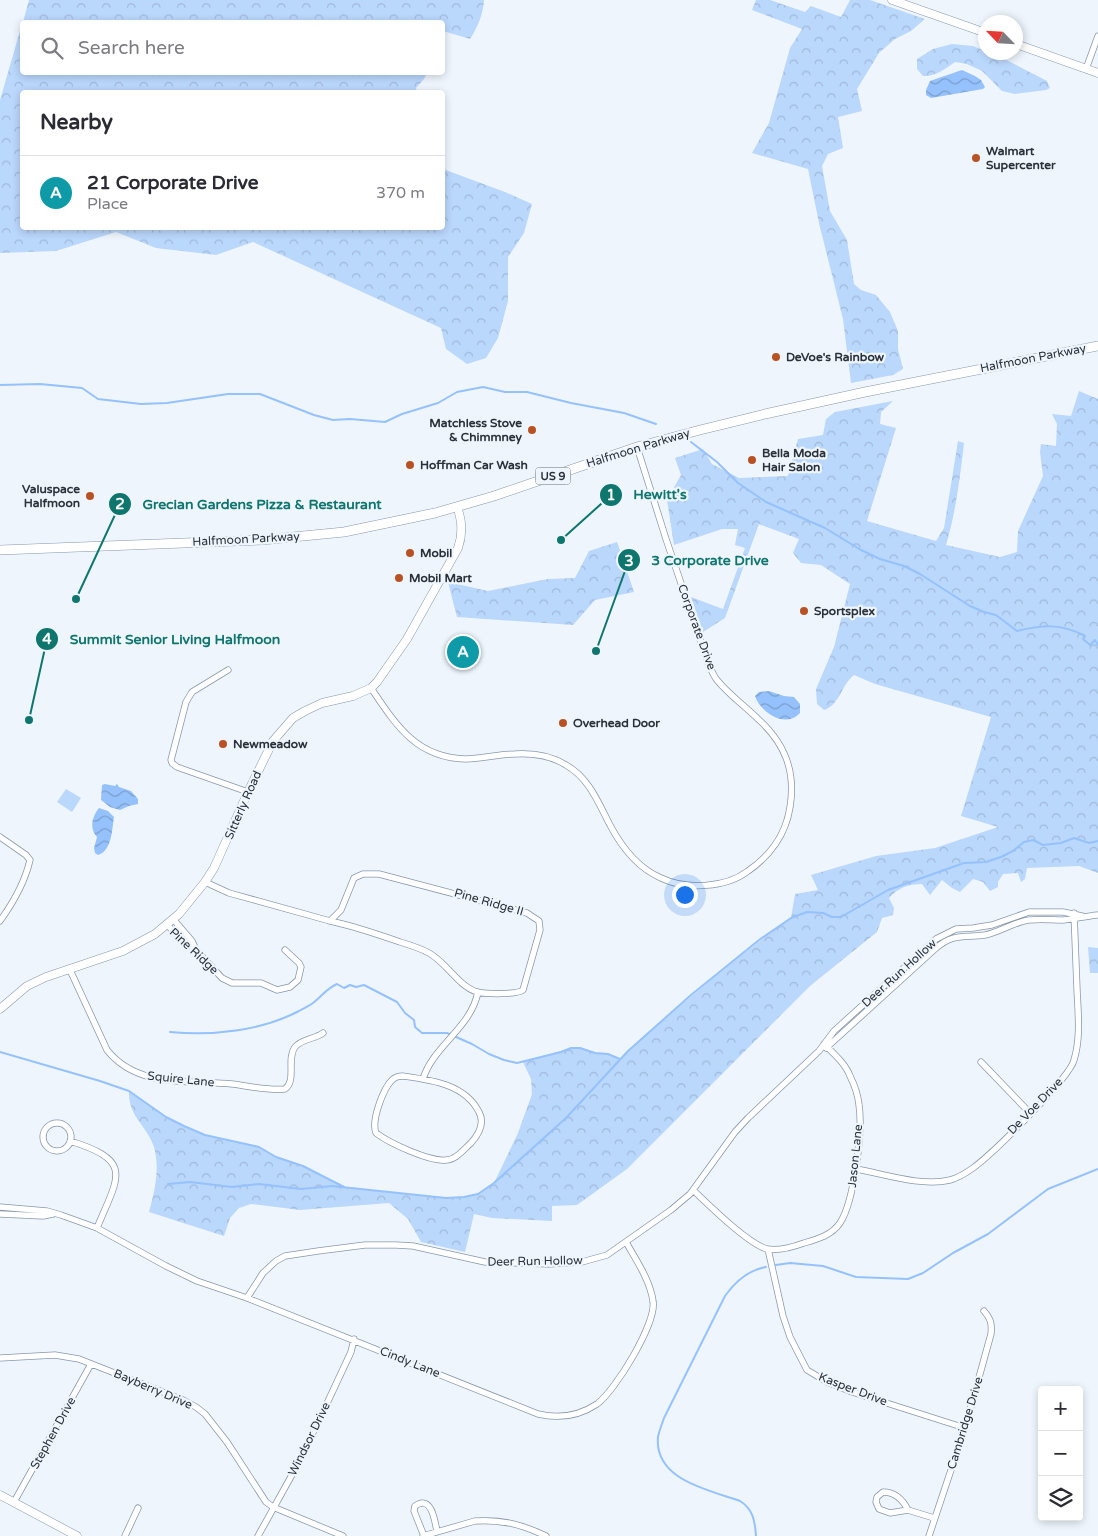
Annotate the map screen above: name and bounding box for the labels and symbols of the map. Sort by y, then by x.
north arrow [978,15,1023,60]
place label: Walmart Supercenter [986,144,1056,173]
marker: Walmart Supercenter [970,152,982,164]
street label: Halfmoon Parkway [979,341,1088,375]
place label: DeVoe's Rainbow [786,350,885,364]
marker: DeVoe's Rainbow [770,351,782,363]
place label: Matchless Stove & Chimmney [429,416,523,445]
marker: Matchless Stove & Chimmney [526,424,538,436]
street label: Halfmoon Parkway [585,425,692,470]
place label: Bella Moda Hair Salon [762,446,826,474]
marker: Bella Moda Hair Salon [746,454,758,466]
place label: Hoffman Car Wash [420,458,528,472]
marker: Hoffman Car Wash [404,459,416,471]
road number: US 9 [536,468,570,484]
callout: Hewitt's [599,480,697,509]
place label: Valuspace Halfmoon [22,482,80,510]
text: 1 [606,486,616,504]
text: Hewitt's [633,486,687,503]
marker: Valuspace Halfmoon [84,490,96,502]
callout: Grecian Gardens Pizza & Restaurant [107,490,391,519]
text: 2 [115,495,125,513]
text: Grecian Gardens Pizza & Restaurant [142,496,382,513]
street label: Halfmoon Parkway [192,529,301,549]
place label: Mobil [420,546,452,560]
callout: 3 Corporate Drive [617,546,779,575]
marker: Mobil [404,547,416,559]
text: 3 [624,552,634,570]
text: 3 Corporate Drive [651,552,769,569]
place label: Mobil Mart [409,571,472,585]
marker: Mobil Mart [393,572,405,584]
street label: Corporate Drive [675,582,719,672]
place label: Sportsplex [814,604,875,619]
marker: Sportsplex [798,605,810,617]
callout: Summit Senior Living Halfmoon [35,624,290,653]
text: 4 [42,630,52,648]
text: Summit Senior Living Halfmoon [70,631,280,648]
pin: A [447,633,479,671]
place label: Overhead Door [573,716,660,730]
marker: Overhead Door [557,717,569,729]
place label: Newmeadow [233,737,308,751]
marker: Newmeadow [217,738,229,750]
street label: Sitterly Road [222,769,264,841]
your location [672,882,698,908]
street label: Pine Ridge II [453,885,525,919]
street label: Pine Ridge [167,925,221,977]
street label: Deer Run Hollow [859,936,939,1010]
street label: Squire Lane [147,1069,215,1090]
street label: De Voe Drive [1005,1075,1066,1137]
street label: Jason Lane [845,1123,865,1188]
street label: Deer Run Hollow [487,1253,583,1269]
street label: Cindy Lane [378,1344,442,1380]
street label: Bayberry Drive [112,1366,195,1412]
street label: Kasper Drive [817,1370,889,1409]
street label: Cambridge Drive [944,1375,986,1471]
street label: Stephen Drive [27,1394,79,1471]
street label: Windsor Drive [285,1400,333,1478]

